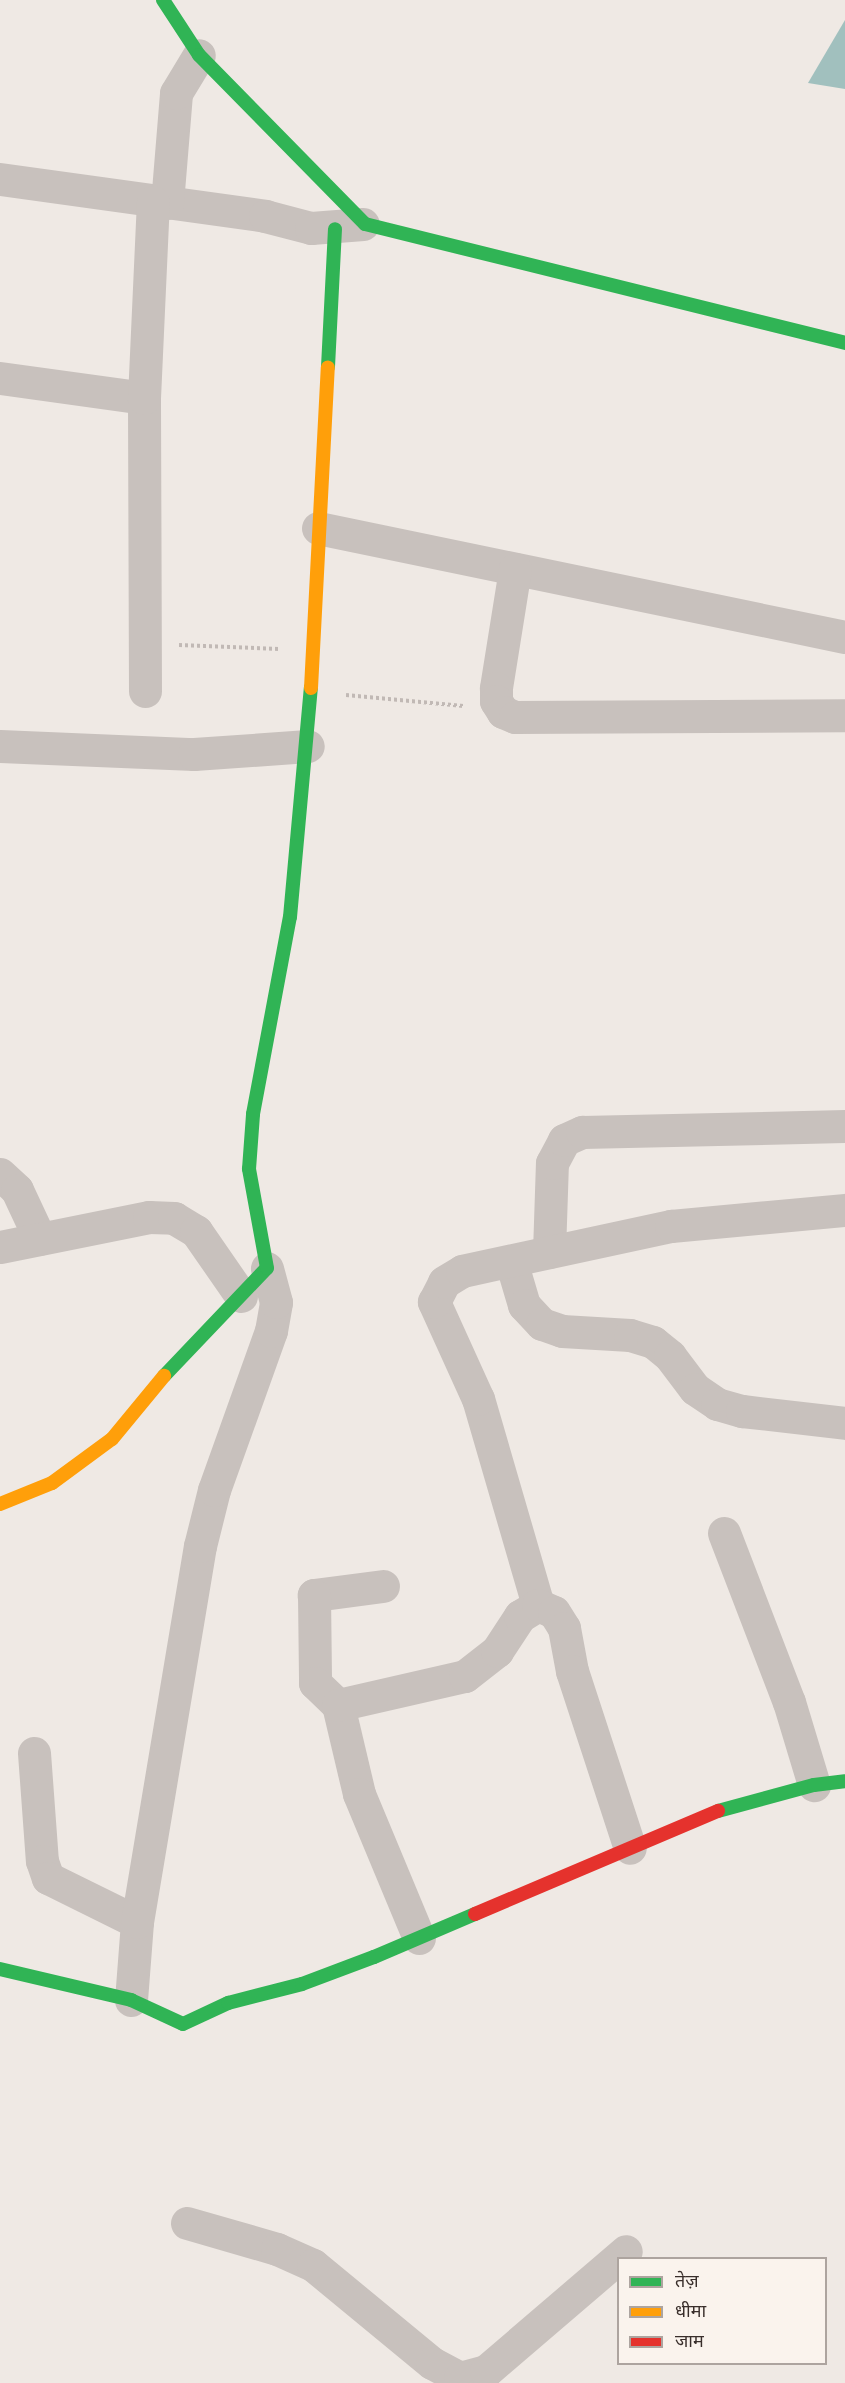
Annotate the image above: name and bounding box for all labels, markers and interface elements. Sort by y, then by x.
legend [617,2257,827,2365]
text: तेज़ [675,2270,699,2292]
text: धीमा [675,2300,706,2322]
text: जाम [675,2330,704,2352]

